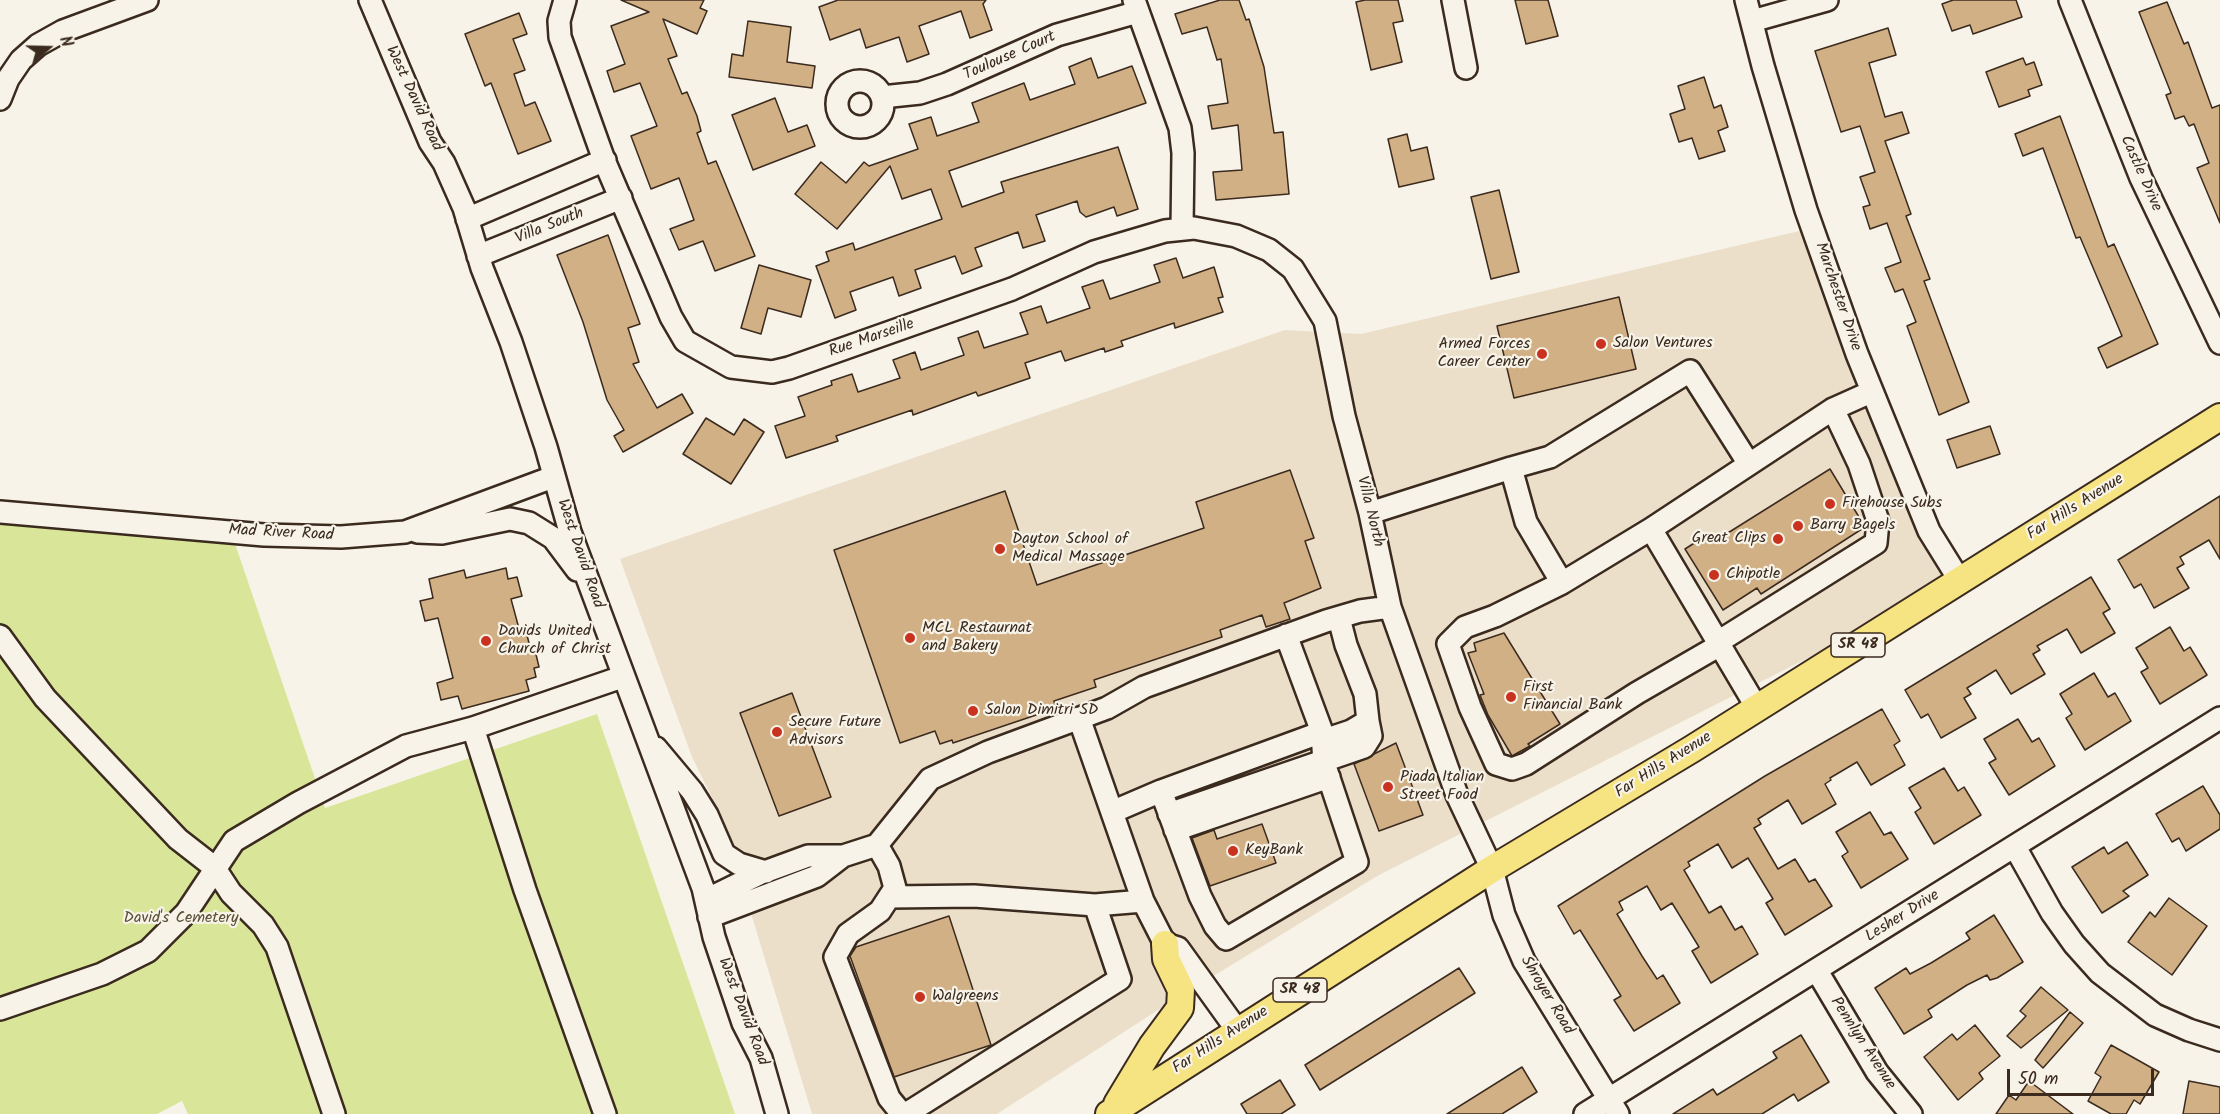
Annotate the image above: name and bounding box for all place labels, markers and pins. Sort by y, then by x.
place label: Salon Ventures [1613,334,1713,354]
place label: Armed Forces Career Center [1438,335,1530,373]
marker: Salon Ventures [1594,337,1608,351]
marker: Armed Forces Career Center [1535,347,1549,361]
place label: Firehouse Subs [1842,494,1942,514]
marker: Firehouse Subs [1823,497,1837,511]
place label: Barry Bagels [1810,516,1895,536]
marker: Barry Bagels [1791,519,1805,533]
place label: Great Clips [1692,529,1766,549]
place label: Dayton School of Medical Massage [1012,530,1128,568]
marker: Great Clips [1771,532,1785,546]
marker: Dayton School of Medical Massage [993,542,1007,556]
place label: Chipotle [1726,565,1780,585]
marker: Chipotle [1707,568,1721,582]
place label: MCL Restaurnat and Bakery [922,619,1032,657]
place label: Davids United Church of Christ [498,622,611,660]
marker: MCL Restaurnat and Bakery [903,631,917,645]
marker: Davids United Church of Christ [479,634,493,648]
place label: First Financial Bank [1523,678,1622,716]
marker: First Financial Bank [1504,690,1518,704]
place label: Salon Dimitri SD [985,701,1098,721]
marker: Salon Dimitri SD [966,704,980,718]
place label: Secure Future Advisors [789,713,881,751]
marker: Secure Future Advisors [770,725,784,739]
place label: Piada Italian Street Food [1400,768,1484,806]
marker: Piada Italian Street Food [1381,780,1395,794]
place label: KeyBank [1245,841,1303,861]
marker: KeyBank [1226,844,1240,858]
place label: Walgreens [932,987,999,1007]
marker: Walgreens [913,990,927,1004]

